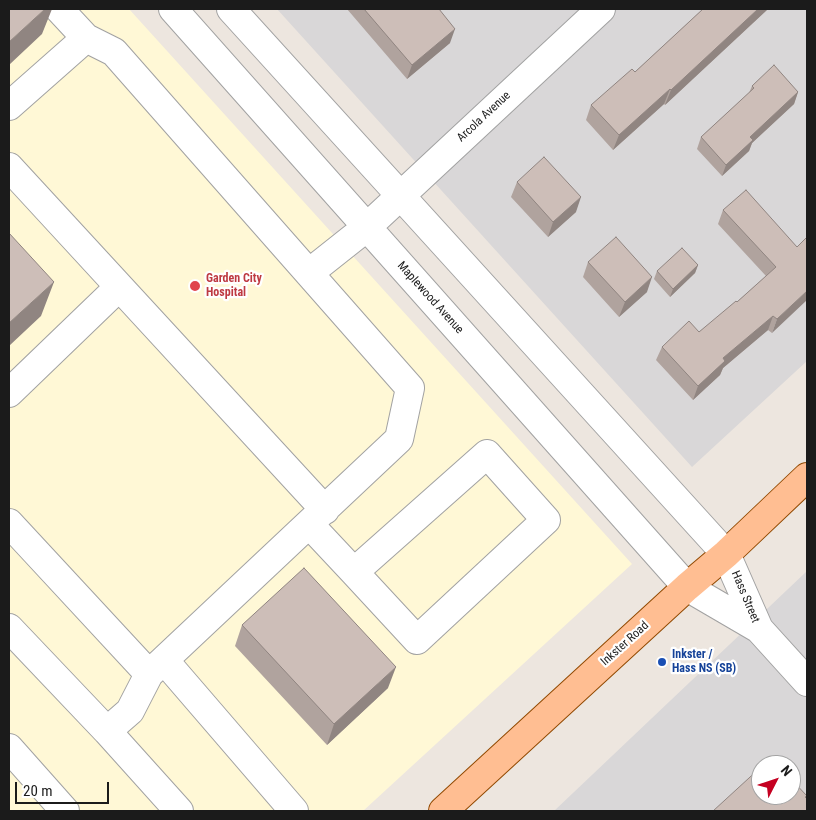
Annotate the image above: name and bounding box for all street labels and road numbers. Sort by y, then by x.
street label: Arcola Avenue [454,89,514,145]
street label: Maplewood Avenue [394,259,466,337]
street label: Hass Street [728,569,762,625]
street label: Inkster Road [598,619,652,669]

